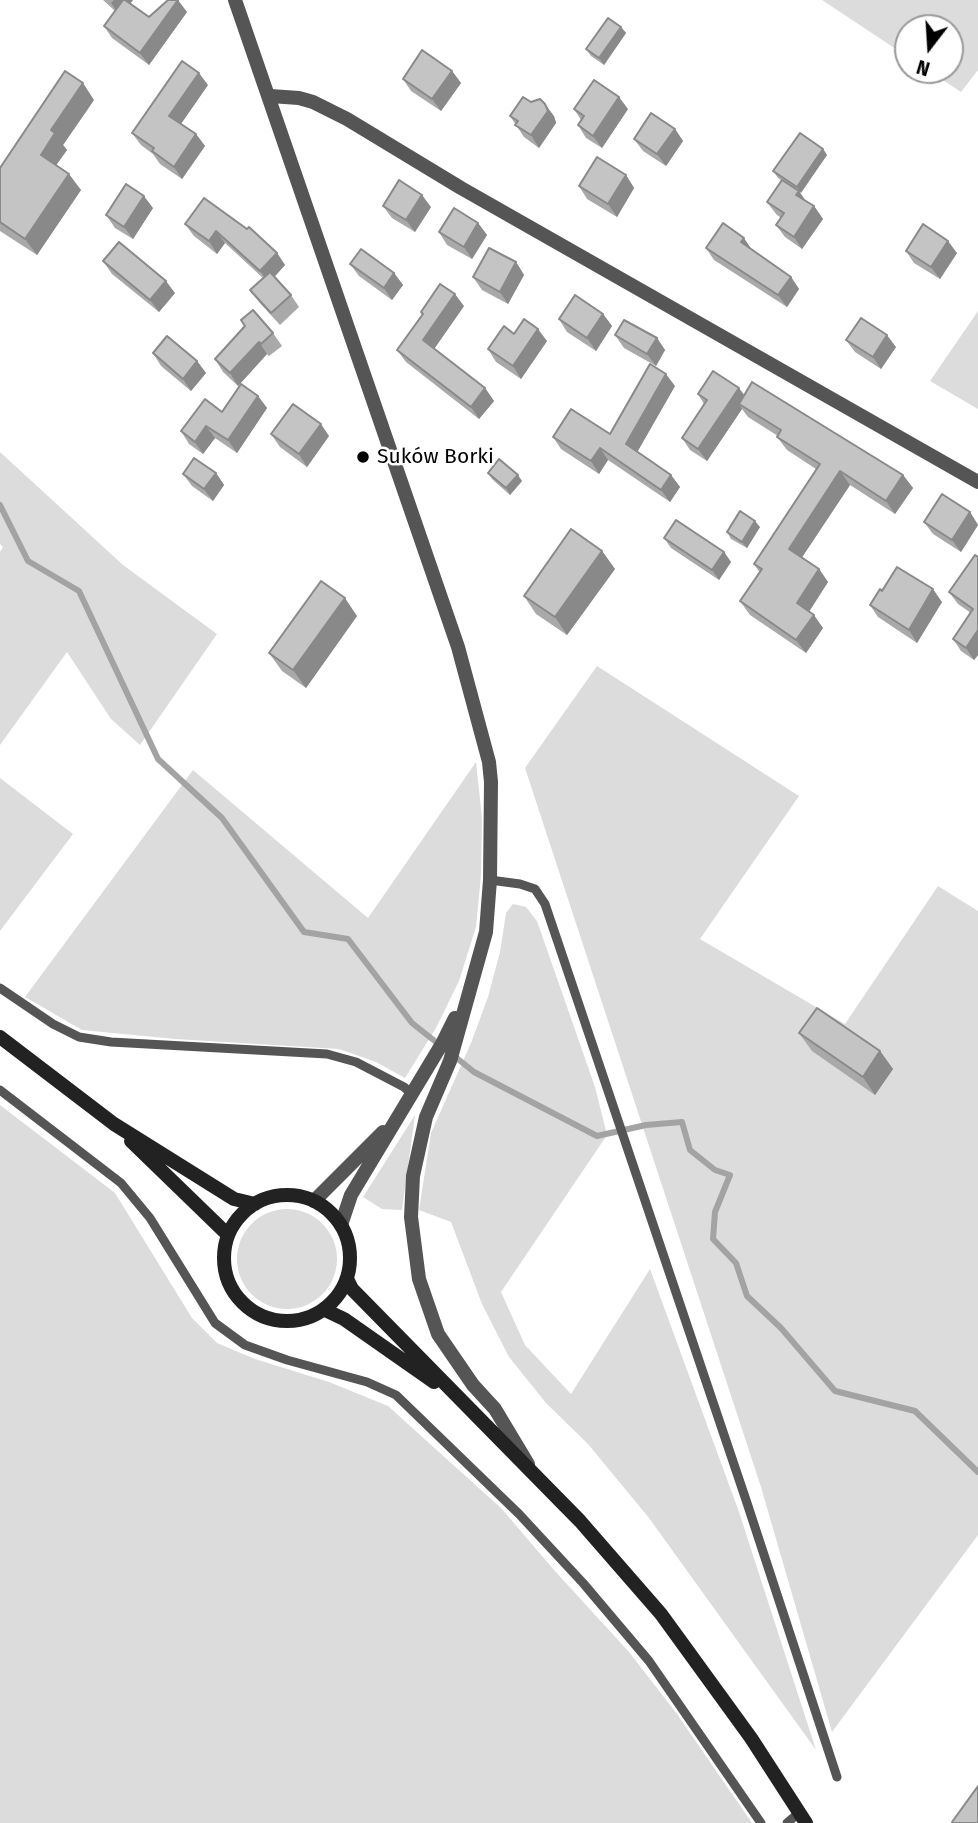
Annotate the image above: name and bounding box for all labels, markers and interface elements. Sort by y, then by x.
north arrow [894,14,964,84]
text: N [914,55,933,80]
place label: Suków Borki [377,444,494,470]
marker: Suków Borki [355,449,371,465]

